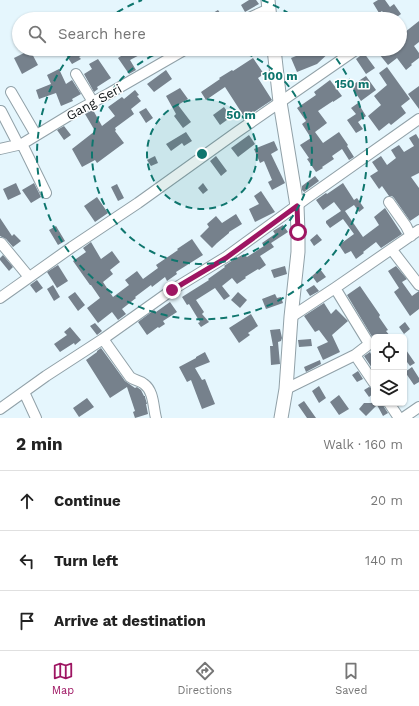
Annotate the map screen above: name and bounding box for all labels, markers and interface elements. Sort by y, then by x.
search box [12,12,407,56]
icon: search [26,23,48,45]
text: Search here [58,25,146,43]
text: 100 m [262,69,298,83]
text: 150 m [335,77,369,91]
street label: Gang Seri [64,81,124,123]
text: 50 m [226,108,256,122]
centre of rings [195,147,209,161]
route start [289,223,307,241]
route end [163,281,181,299]
map controls [371,334,407,406]
button: locate [371,334,407,370]
button: layers [371,370,407,406]
text: 2 min [16,434,62,454]
text: Walk · 160 m [323,437,403,452]
icon: ahead [16,490,38,512]
text: Continue [54,492,121,510]
text: 20 m [371,493,403,508]
icon: left [16,550,38,572]
text: Turn left [54,552,118,570]
text: 140 m [365,553,403,568]
icon: arrive [16,610,38,632]
text: Arrive at destination [54,612,206,630]
tab: Map [52,660,74,697]
tab: Directions [178,660,232,697]
tab: Saved [335,660,367,697]

